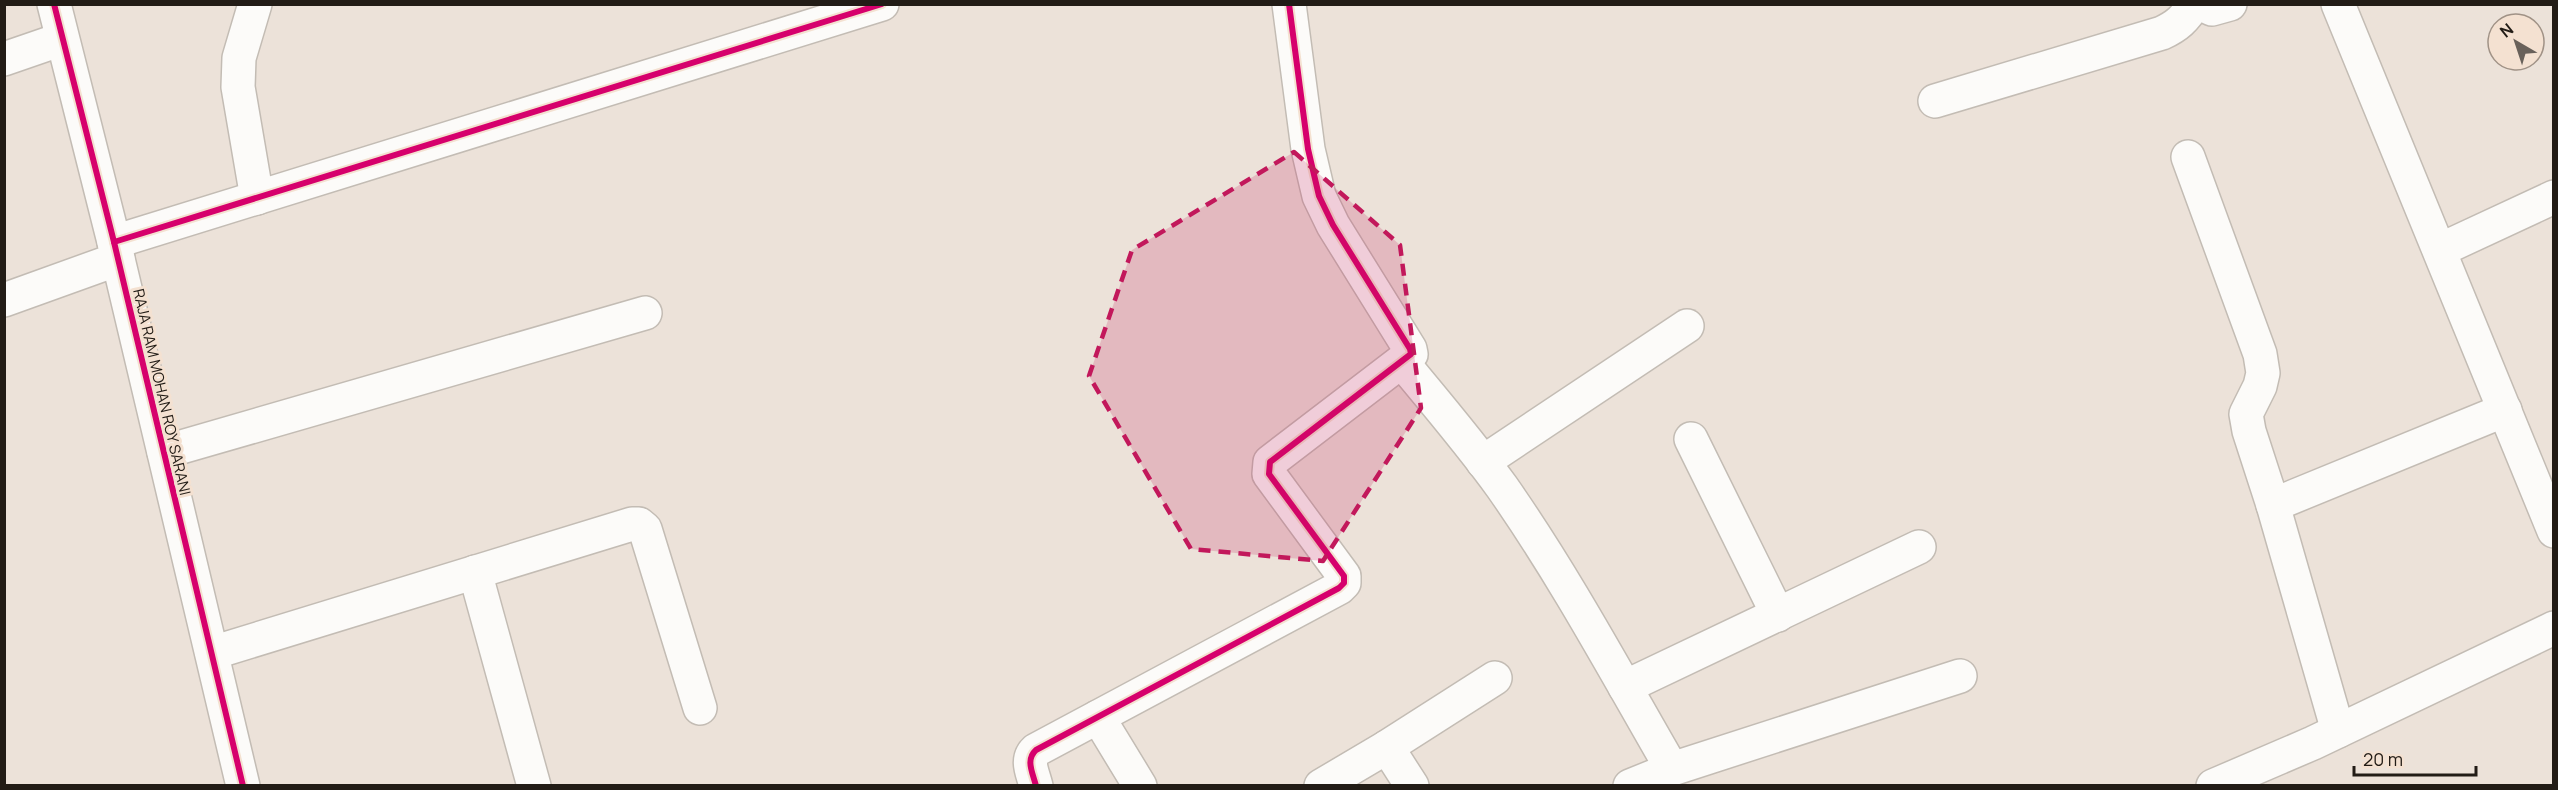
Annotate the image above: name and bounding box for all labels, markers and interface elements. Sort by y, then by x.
north arrow [2486,12,2546,72]
text: N [2495,18,2518,43]
street label: RAJA RAM MOHAN ROY SARANI [128,287,196,497]
scale bar [2354,739,2476,777]
text: 20 m [2363,747,2403,771]

